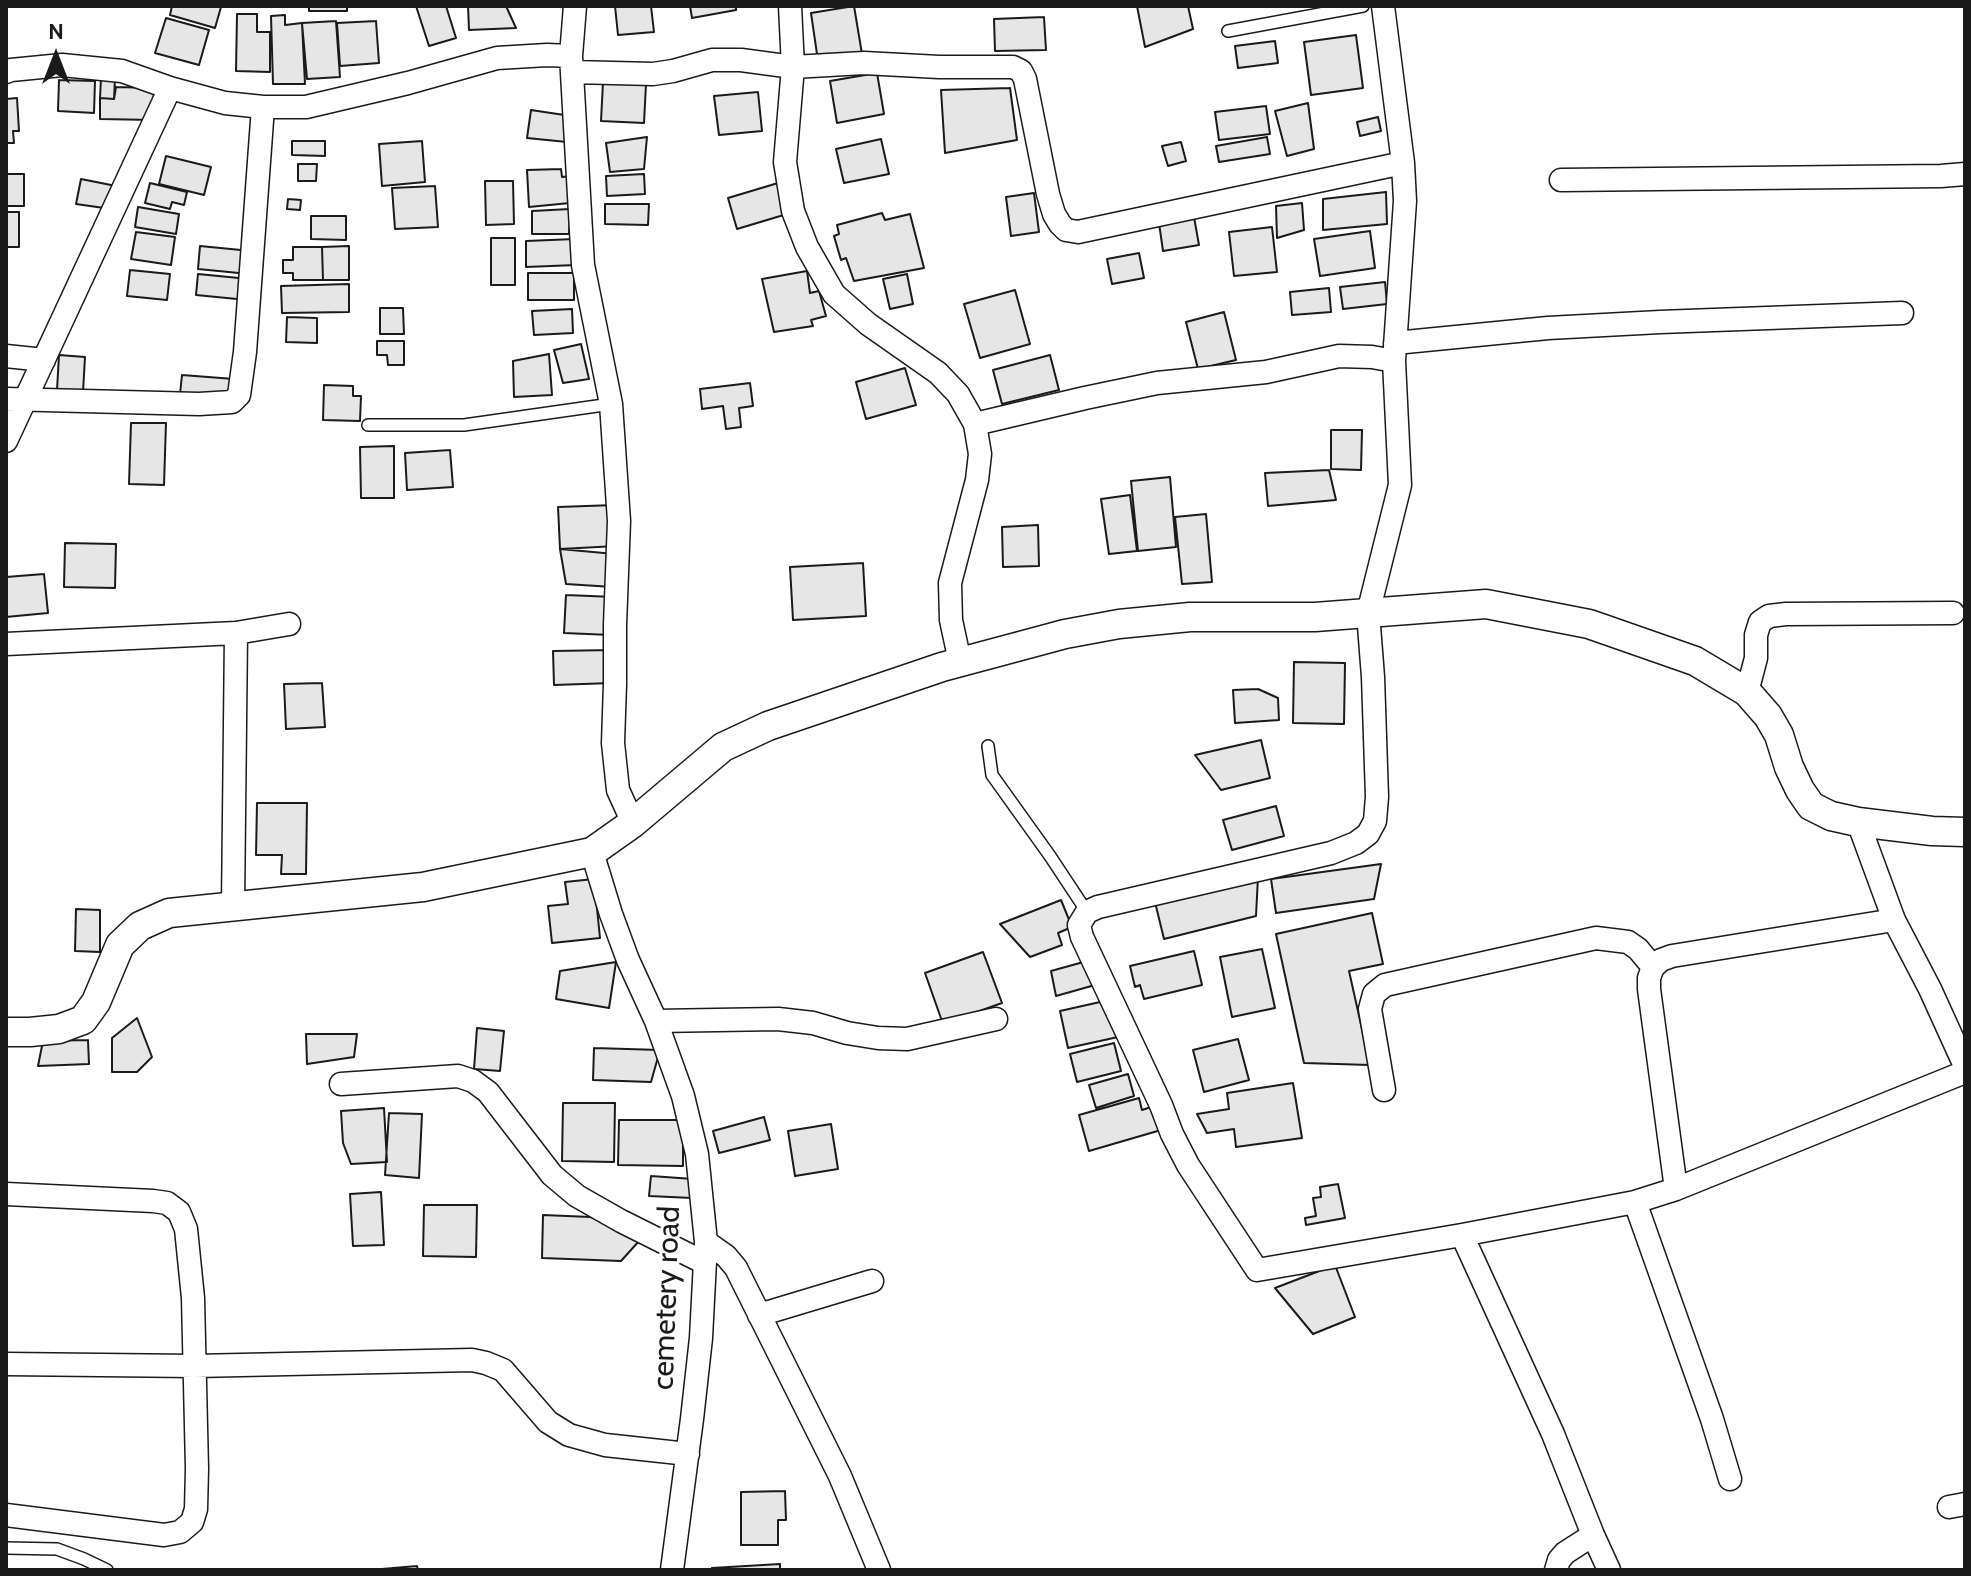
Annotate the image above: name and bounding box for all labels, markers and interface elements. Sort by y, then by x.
north arrow [16,16,96,96]
text: N [48,18,64,45]
street label: cemetery road [646,1206,688,1390]

